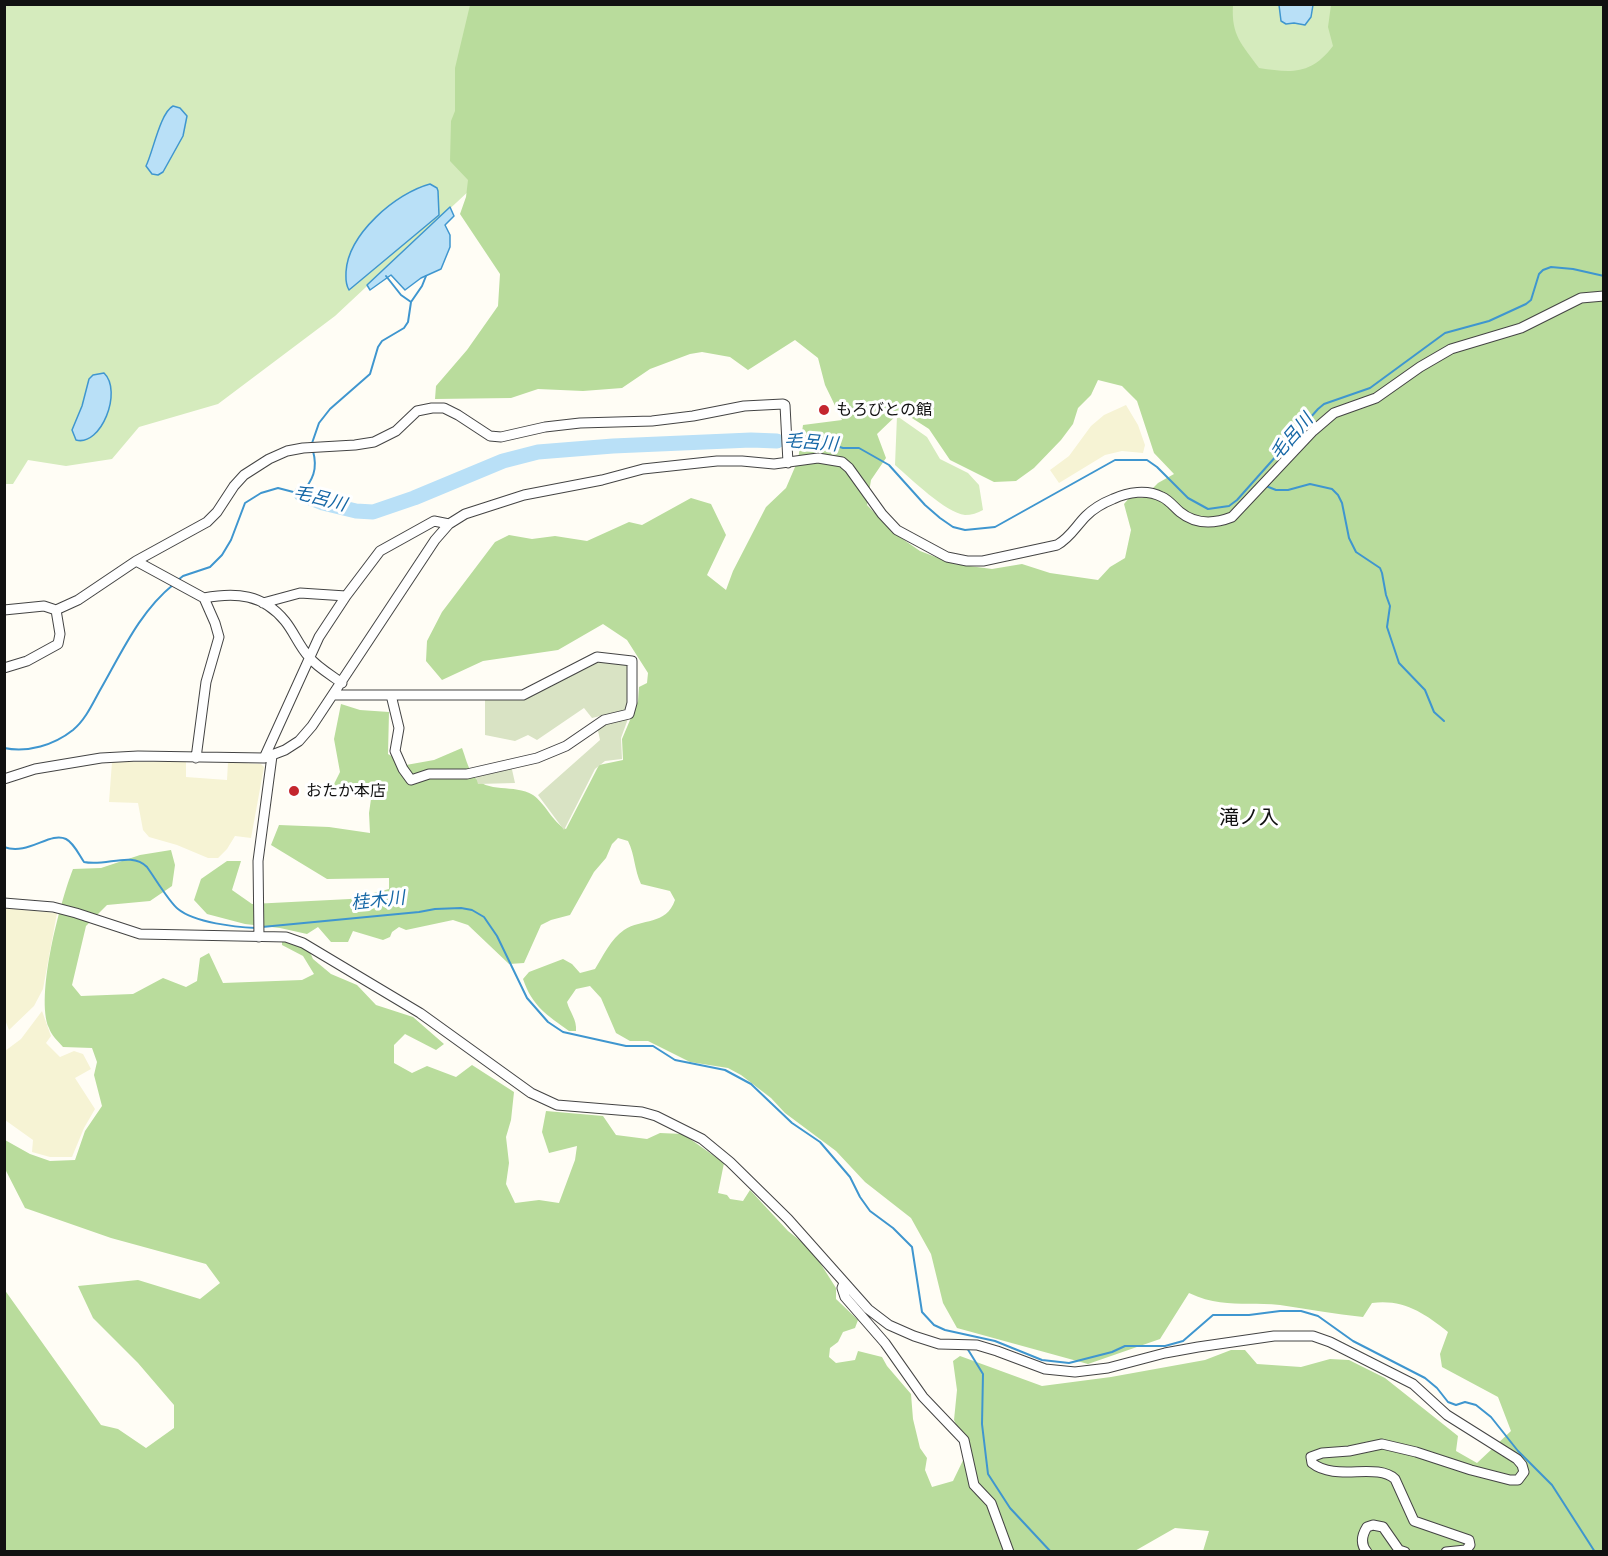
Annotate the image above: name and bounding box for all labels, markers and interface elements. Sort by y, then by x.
place label: もろびとの館 [836,400,932,420]
marker: もろびとの館 [817,403,831,417]
water label: 毛呂川 [1266,410,1318,464]
water label: 毛呂川 [783,430,839,456]
water label: 毛呂川 [291,482,349,516]
place label: おたか本店 [306,781,386,801]
marker: おたか本店 [287,784,301,798]
district label: 滝ノ入 [1219,806,1279,830]
water label: 桂木川 [350,887,406,915]

